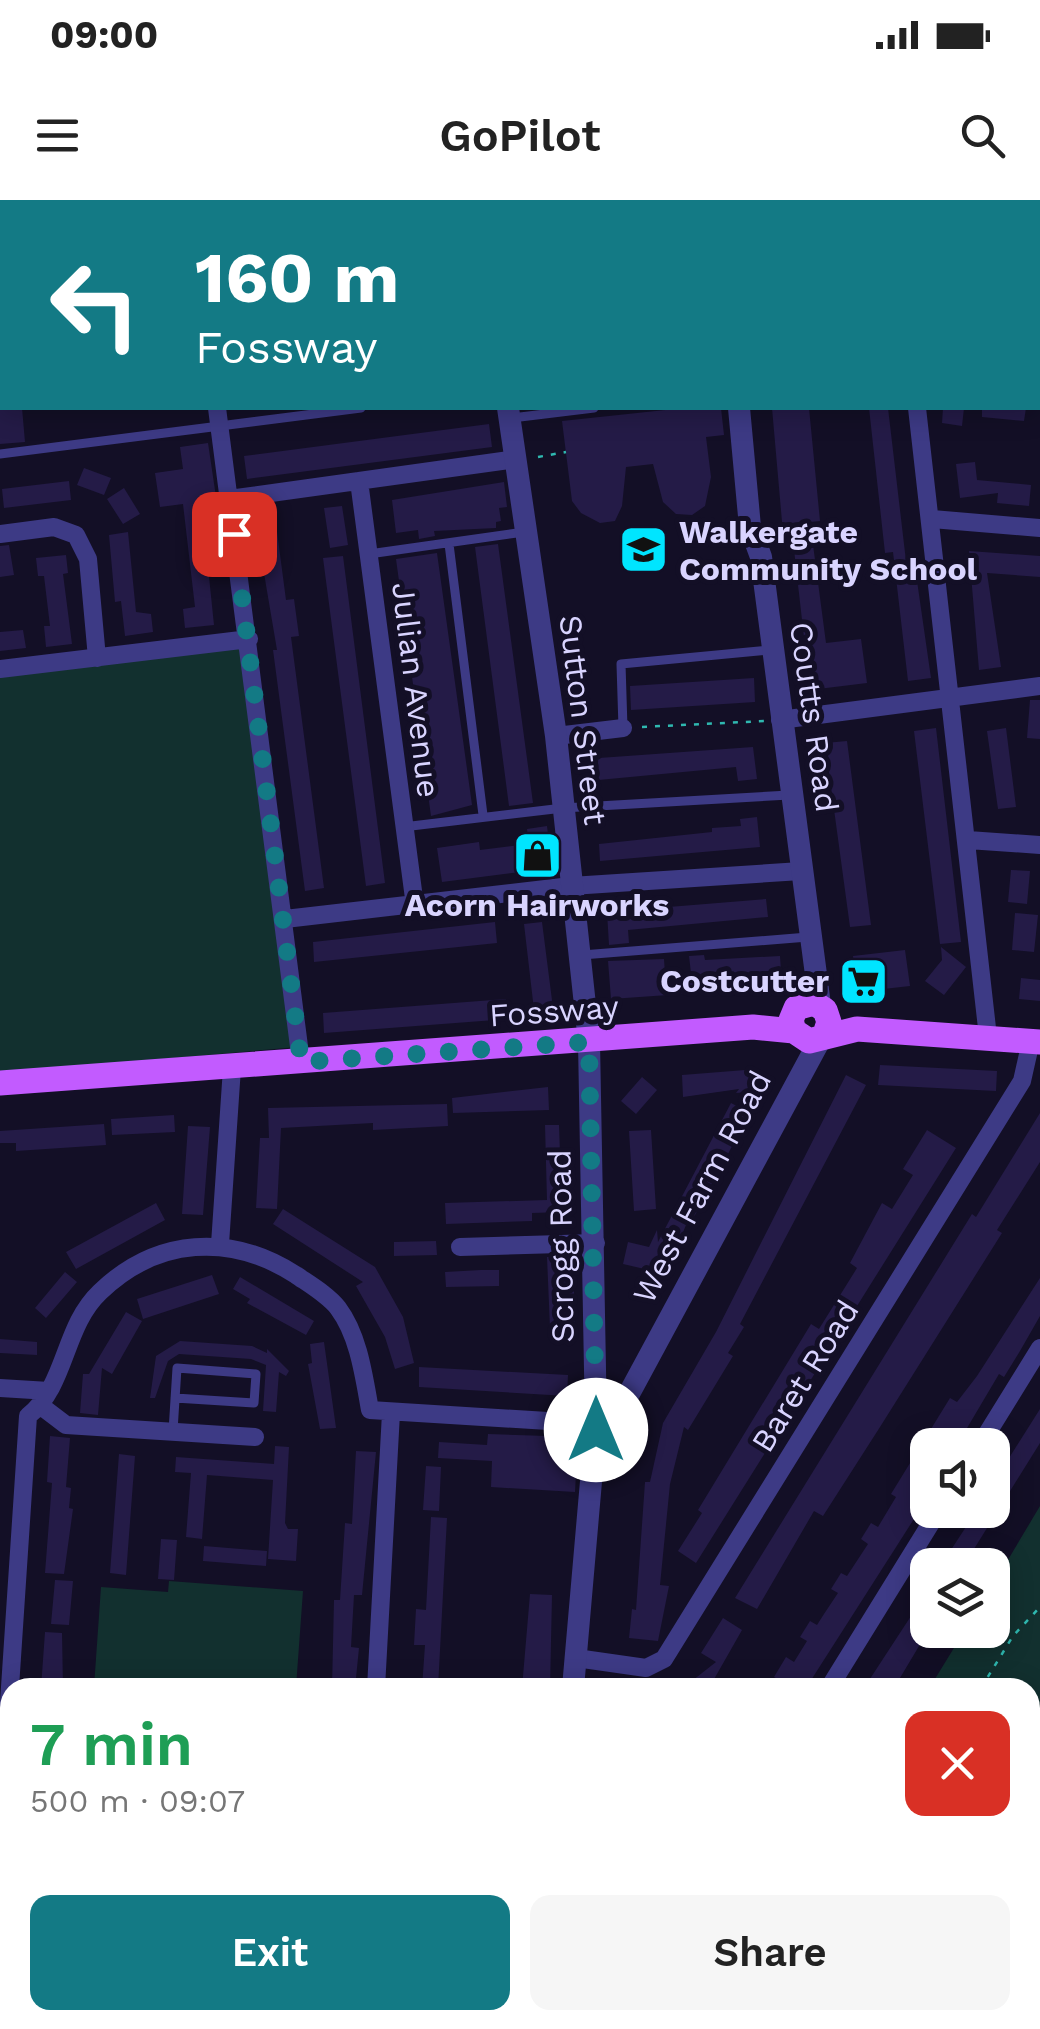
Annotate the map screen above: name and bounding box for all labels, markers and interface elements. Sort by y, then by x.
text: 09:00 [50,13,158,57]
icon: menu [30,108,85,163]
icon: search [955,108,1010,163]
text: GoPilot [439,109,601,162]
text: 160 m [195,237,399,319]
icon: left [30,240,160,370]
text: Fossway [195,321,378,374]
pin [192,492,277,577]
icon: arrive [207,507,262,562]
place label: Walkergate Community School [679,513,978,588]
school or university icon: Walkergate Community School [618,524,670,576]
street label: Julian Avenue [384,580,448,800]
street label: Sutton Street [551,613,615,827]
street label: Coutts Road [782,620,846,814]
shop icon: Acorn Hairworks [511,829,563,881]
place label: Acorn Hairworks [405,886,669,924]
supermarket icon: Costcutter [838,955,890,1007]
place label: Costcutter [660,962,829,1000]
street label: Fossway [488,987,621,1034]
street label: West Farm Road [625,1064,779,1310]
street label: Scrogg Road [540,1149,582,1343]
street label: Baret Road [743,1293,867,1459]
position arrow [544,1378,648,1482]
map controls [910,1428,1010,1648]
button: sound [910,1428,1010,1528]
button: layers [910,1548,1010,1648]
text: 7 min [30,1709,193,1780]
button: close [905,1711,1010,1816]
text: 500 m · 09:07 [30,1782,245,1820]
button: Exit [30,1895,510,2010]
button: Share [530,1895,1010,2010]

